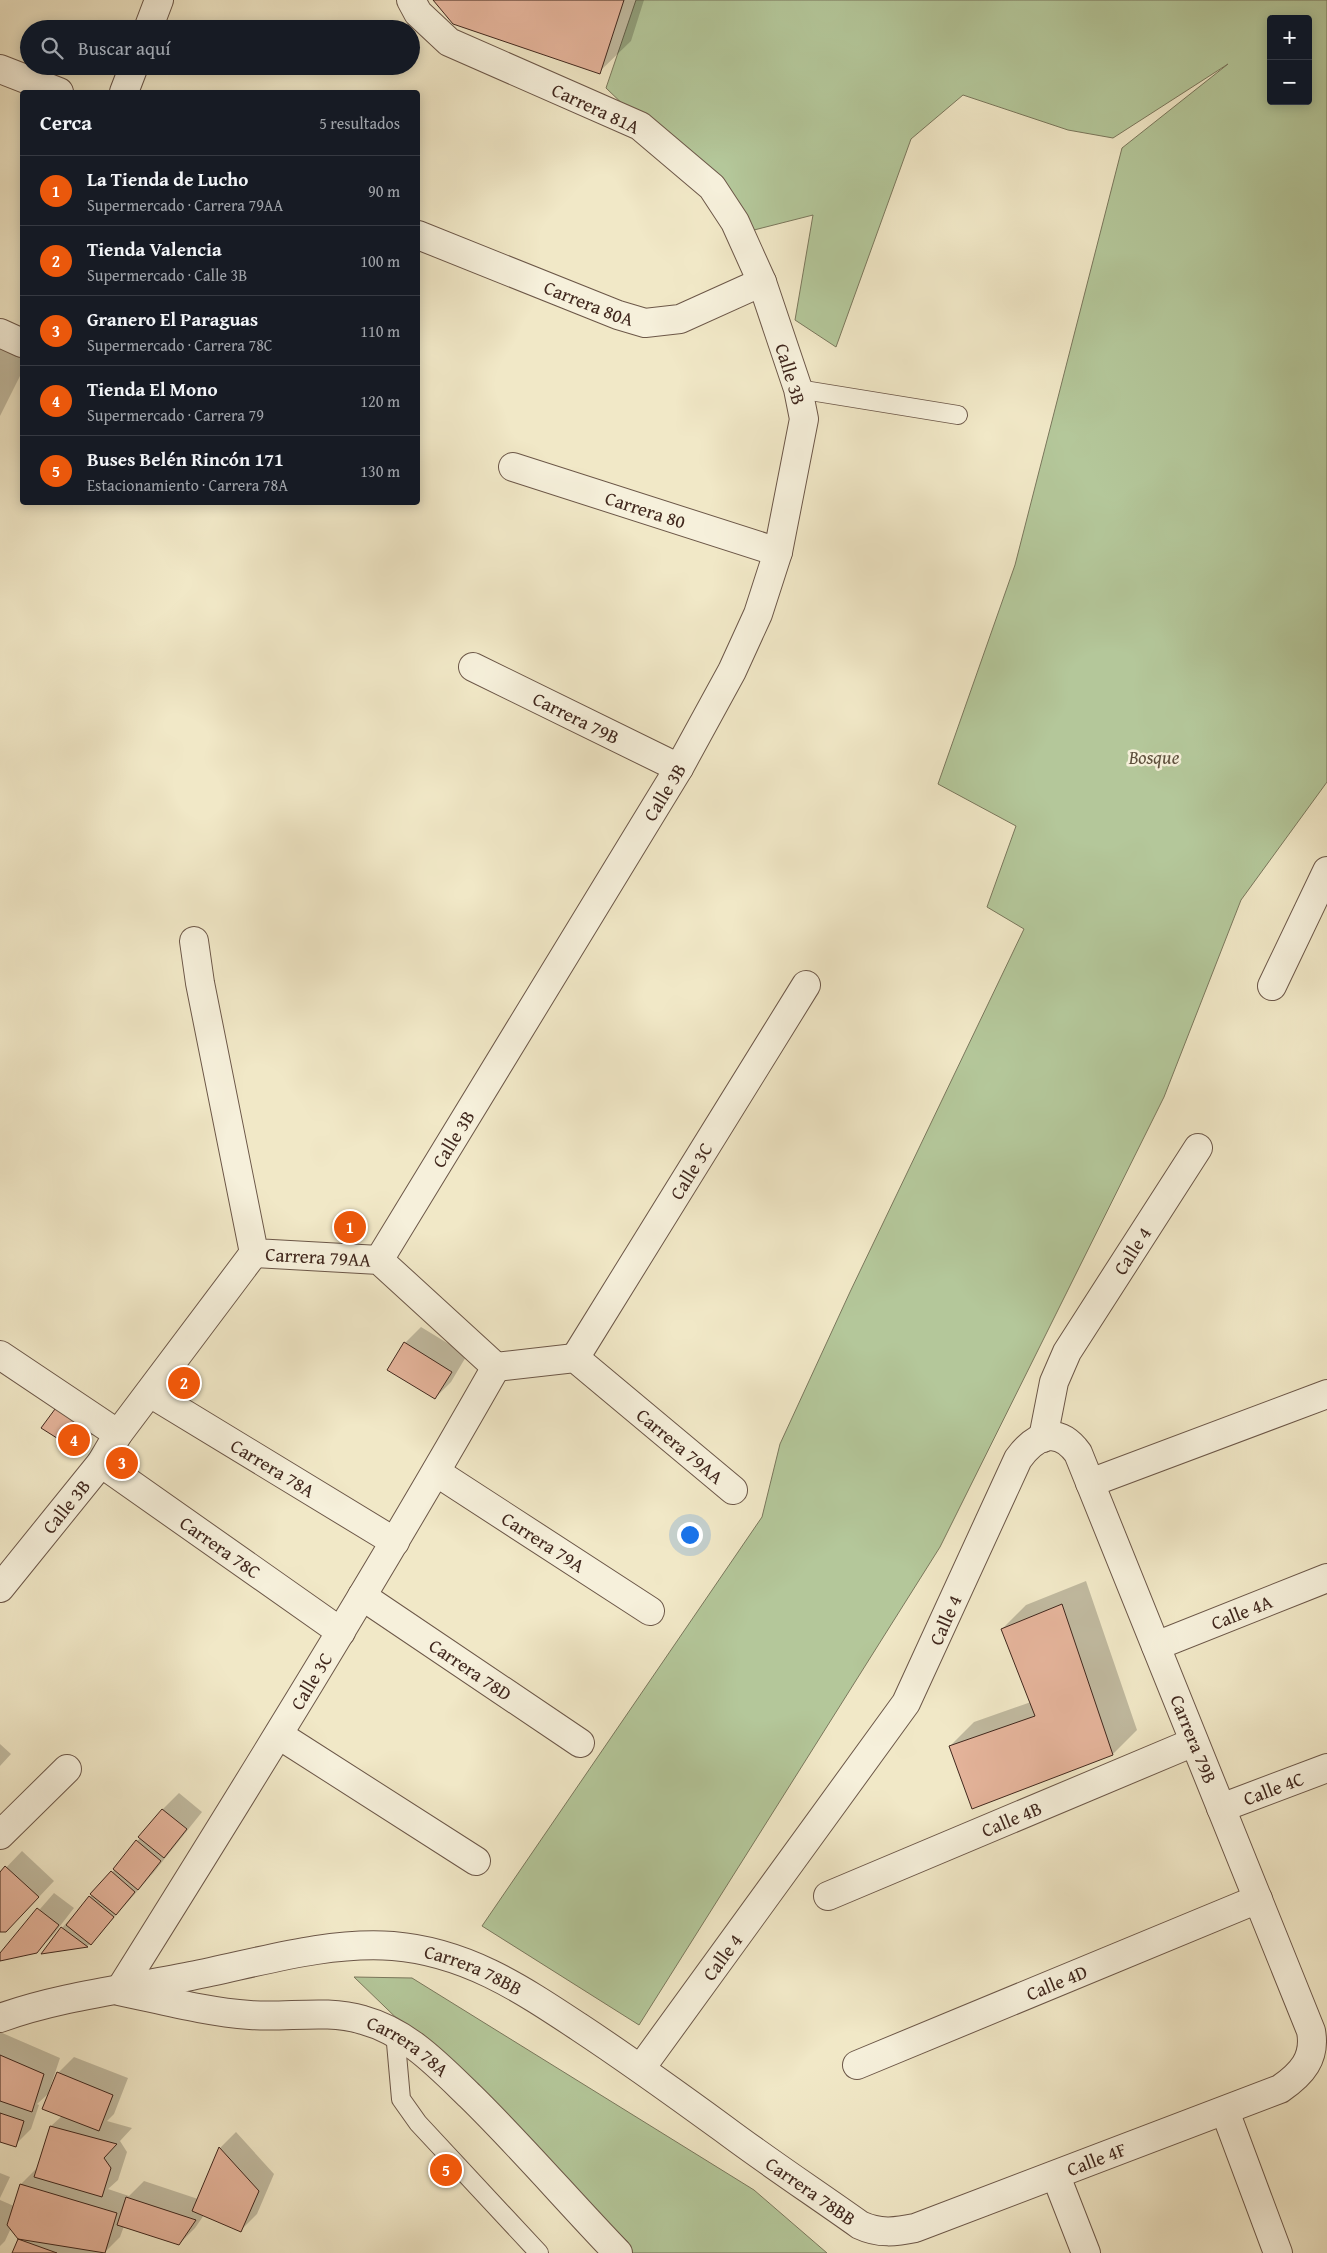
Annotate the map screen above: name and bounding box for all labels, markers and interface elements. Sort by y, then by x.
map controls [1267,15,1312,105]
button: + [1267,15,1312,60]
search box [20,20,420,75]
icon: search [38,34,66,62]
text: Buscar aquí [78,34,171,62]
button: − [1267,60,1312,105]
street label: Carrera 81A [547,75,645,141]
text: Cerca [40,107,92,138]
text: 5 resultados [319,111,400,135]
text: La Tienda de Lucho [87,165,248,193]
text: 1 [52,179,60,203]
text: 90 m [368,179,400,203]
text: Supermercado · Carrera 79AA [87,193,283,217]
text: Tienda Valencia [87,235,222,263]
text: 2 [52,249,60,273]
text: 100 m [360,249,400,273]
text: Supermercado · Calle 3B [87,263,247,287]
street label: Carrera 80A [540,273,638,333]
text: Granero El Paraguas [87,305,258,333]
text: 3 [52,319,60,343]
text: 110 m [360,319,400,343]
text: Supermercado · Carrera 78C [87,333,273,357]
street label: Calle 3B [768,340,814,408]
text: Tienda El Mono [87,375,218,403]
text: 4 [52,389,60,413]
text: 120 m [360,389,400,413]
text: Supermercado · Carrera 79 [87,403,264,427]
text: Buses Belén Rincón 171 [87,445,284,473]
text: 5 [52,459,60,483]
text: 130 m [360,459,400,483]
text: Estacionamiento · Carrera 78A [87,473,288,497]
street label: Carrera 80 [602,483,689,535]
street label: Carrera 79B [528,684,624,751]
park label: Bosque [1128,743,1180,771]
street label: Calle 3B [636,758,693,826]
street label: Calle 3B [425,1105,481,1173]
street label: Calle 3C [662,1137,719,1205]
pin: 1 [334,1208,366,1246]
street label: Calle 4 [1106,1221,1158,1280]
street label: Carrera 79AA [265,1240,372,1274]
pin: 2 [168,1364,200,1402]
street label: Carrera 79AA [631,1401,730,1491]
pin: 4 [58,1421,90,1459]
street label: Carrera 78A [225,1431,321,1505]
pin: 3 [106,1444,138,1482]
street label: Calle 3B [35,1473,97,1540]
street label: Carrera 79A [496,1504,591,1579]
street label: Carrera 78C [174,1509,266,1585]
your location [677,1522,703,1548]
street label: Calle 4A [1207,1587,1277,1637]
street label: Calle 4 [922,1590,968,1650]
street label: Carrera 78D [424,1631,518,1707]
street label: Calle 3C [283,1647,339,1715]
street label: Carrera 79B [1164,1690,1224,1788]
street label: Calle 4C [1239,1764,1308,1812]
street label: Calle 4B [977,1794,1046,1844]
street label: Calle 4 [695,1928,749,1986]
street label: Carrera 78BB [422,1937,528,2002]
street label: Calle 4D [1022,1957,1091,2008]
street label: Carrera 78A [363,2008,456,2083]
street label: Calle 4F [1063,2135,1130,2183]
street label: Carrera 78BB [760,2150,862,2232]
pin: 5 [430,2151,462,2189]

